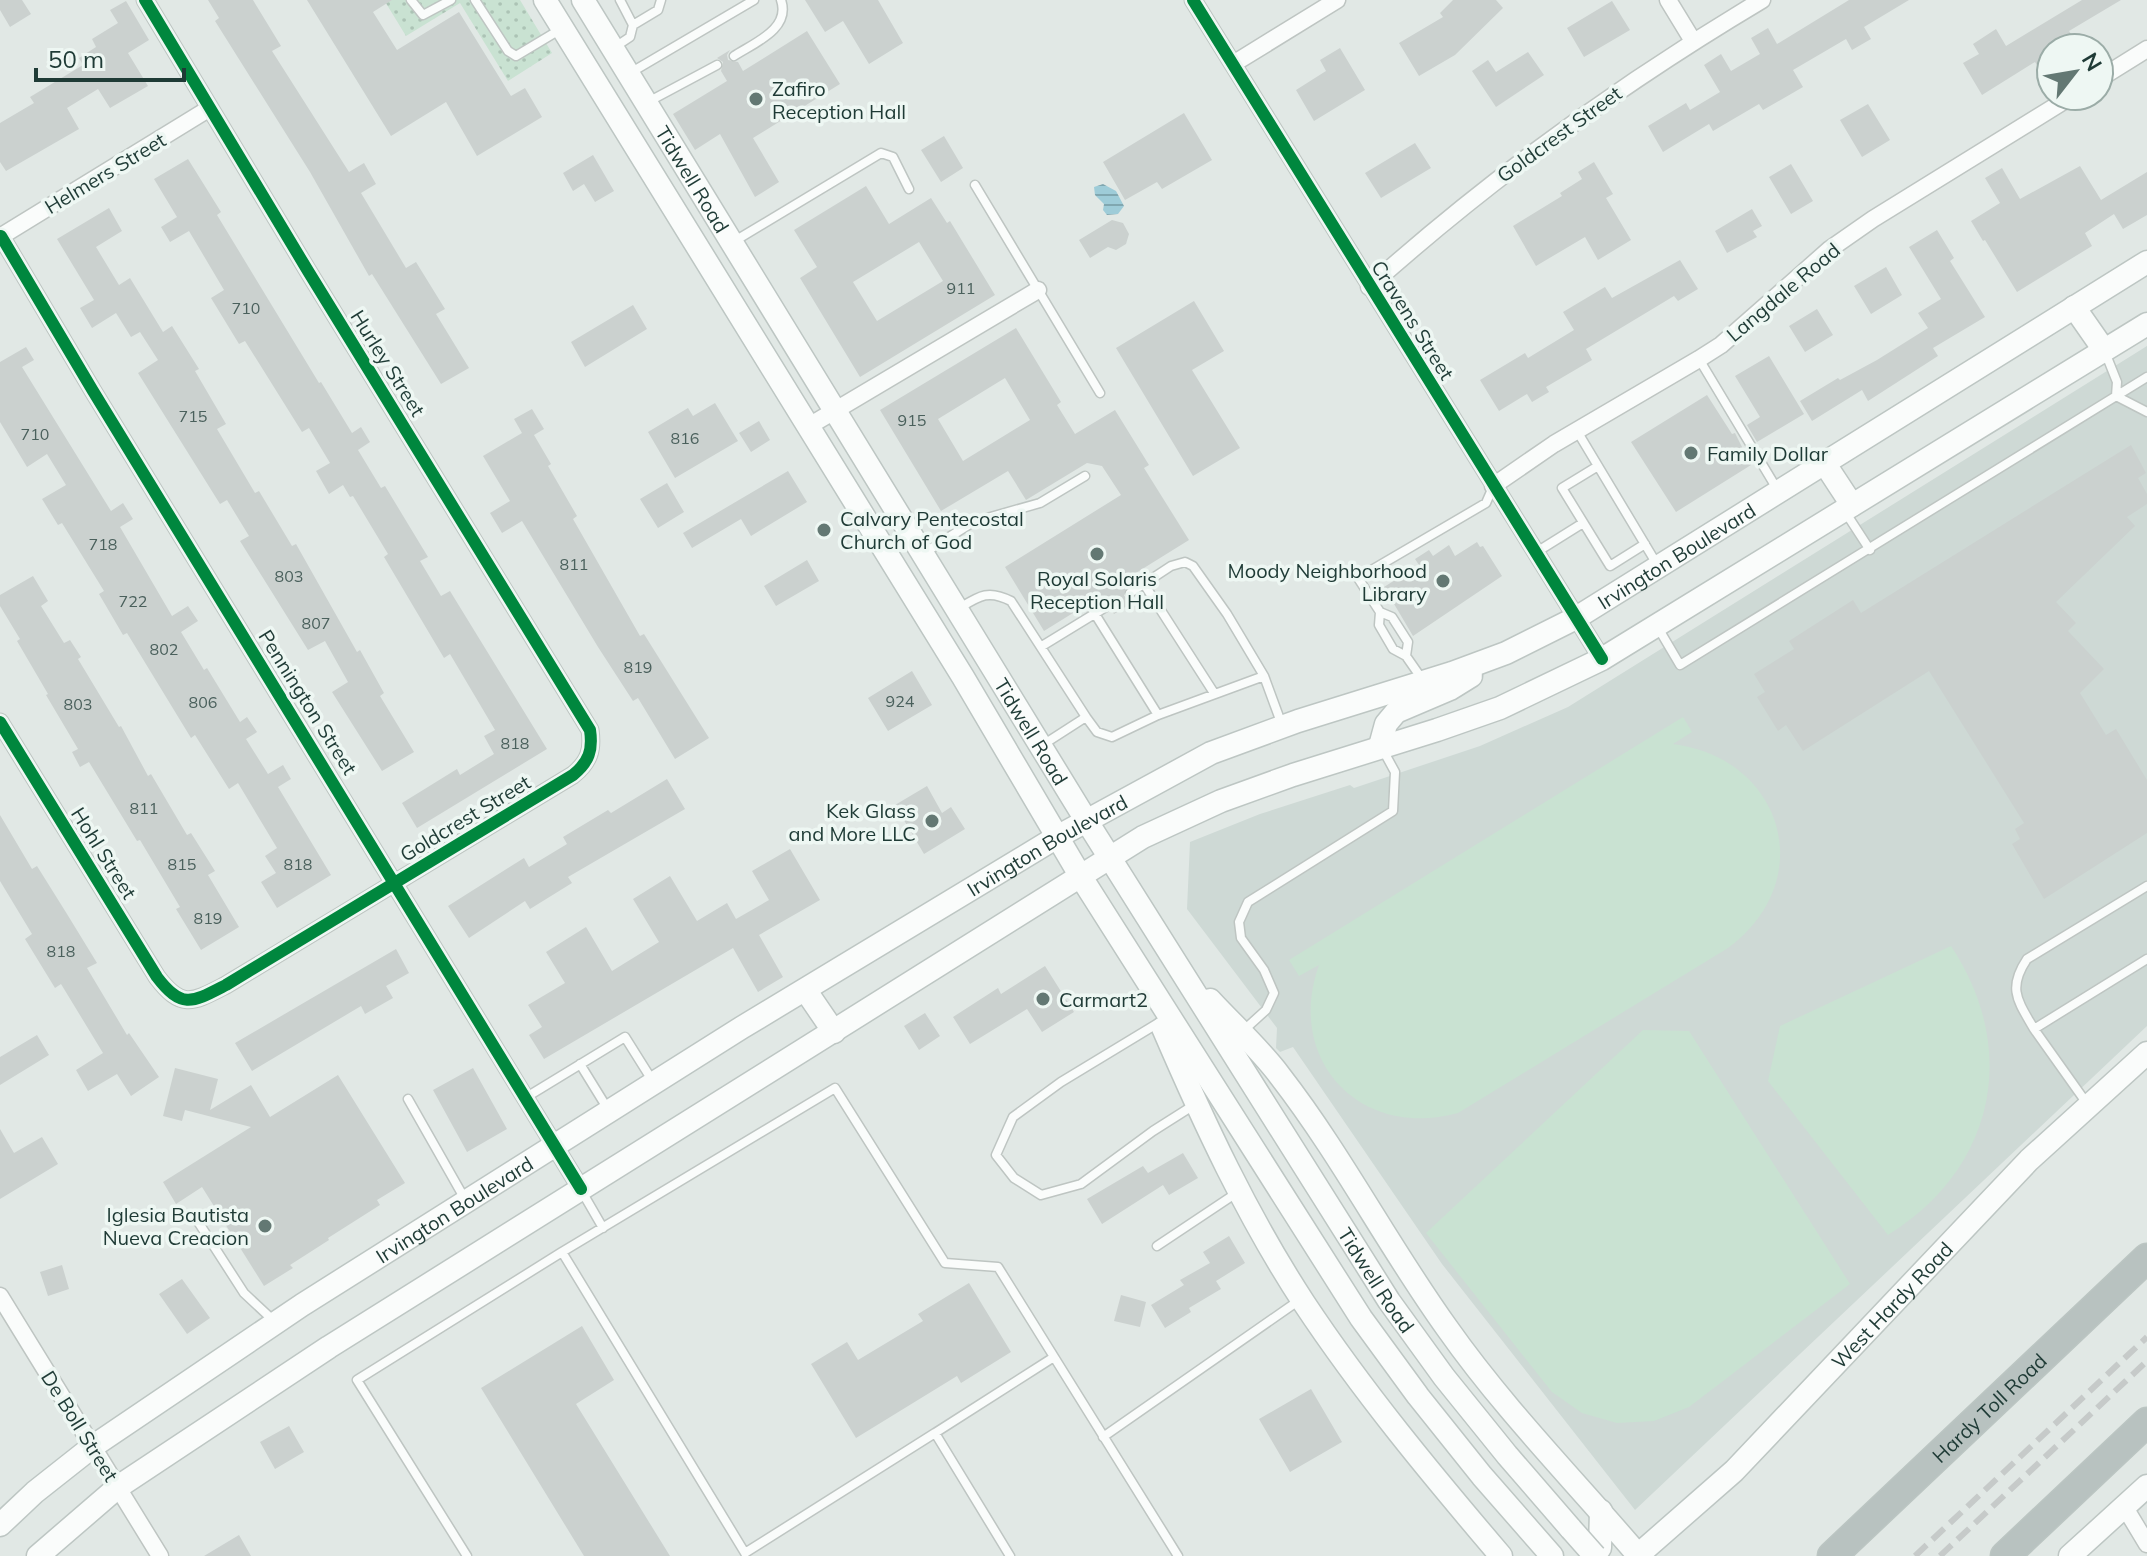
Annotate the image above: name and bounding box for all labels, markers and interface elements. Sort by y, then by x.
scale bar [36,32,184,82]
north arrow [2035,32,2115,112]
text: 50 m [48,44,104,74]
text: N [2076,47,2108,76]
place label: Zafiro Reception Hall [772,76,906,124]
street label: Goldcrest Street [1492,80,1626,188]
marker: Zafiro Reception Hall [747,90,765,108]
street label: Tidwell Road [651,121,735,237]
street label: Helmers Street [40,127,170,219]
street label: Langdale Road [1721,237,1845,347]
street label: Cravens Street [1366,256,1460,384]
house number: 911 [947,278,975,298]
house number: 710 [232,298,260,318]
street label: Hurley Street [345,305,431,421]
house number: 715 [179,406,207,426]
house number: 915 [898,410,926,430]
house number: 710 [21,424,49,444]
house number: 816 [671,428,699,448]
place label: Family Dollar [1707,441,1829,466]
marker: Family Dollar [1682,444,1700,462]
street label: Irvington Boulevard [1593,497,1760,614]
place label: Calvary Pentecostal Church of God [840,506,1024,554]
marker: Calvary Pentecostal Church of God [815,521,833,539]
house number: 718 [89,534,117,554]
marker: Royal Solaris Reception Hall [1088,545,1106,563]
house number: 811 [560,554,588,574]
place label: Moody Neighborhood Library [1228,558,1427,606]
house number: 803 [275,566,303,586]
place label: Royal Solaris Reception Hall [1030,566,1164,614]
marker: Moody Neighborhood Library [1434,572,1452,590]
house number: 722 [119,591,147,611]
house number: 807 [302,613,330,633]
street label: Pennington Street [253,625,363,779]
house number: 802 [150,639,178,659]
house number: 819 [624,657,652,677]
street label: Tidwell Road [989,673,1074,789]
house number: 924 [886,691,915,711]
house number: 806 [189,692,217,712]
house number: 803 [64,694,92,714]
house number: 818 [501,733,529,753]
street label: Goldcrest Street [395,769,535,867]
street label: Irvington Boulevard [962,789,1132,901]
house number: 811 [130,798,158,818]
place label: Kek Glass and More LLC [788,798,916,846]
street label: Hohl Street [66,802,142,904]
marker: Kek Glass and More LLC [923,812,941,830]
house number: 815 [168,854,196,874]
house number: 818 [284,854,312,874]
house number: 819 [194,908,222,928]
house number: 818 [47,941,75,961]
place label: Carmart2 [1059,987,1148,1012]
marker: Carmart2 [1034,990,1052,1008]
street label: Irvington Boulevard [371,1150,537,1268]
place label: Iglesia Bautista Nueva Creacion [103,1202,249,1250]
marker: Iglesia Bautista Nueva Creacion [256,1217,274,1235]
street label: Tidwell Road [1333,1223,1420,1337]
street label: West Hardy Road [1826,1236,1958,1373]
street label: Hardy Toll Road [1927,1348,2051,1468]
street label: De Boll Street [36,1366,124,1486]

